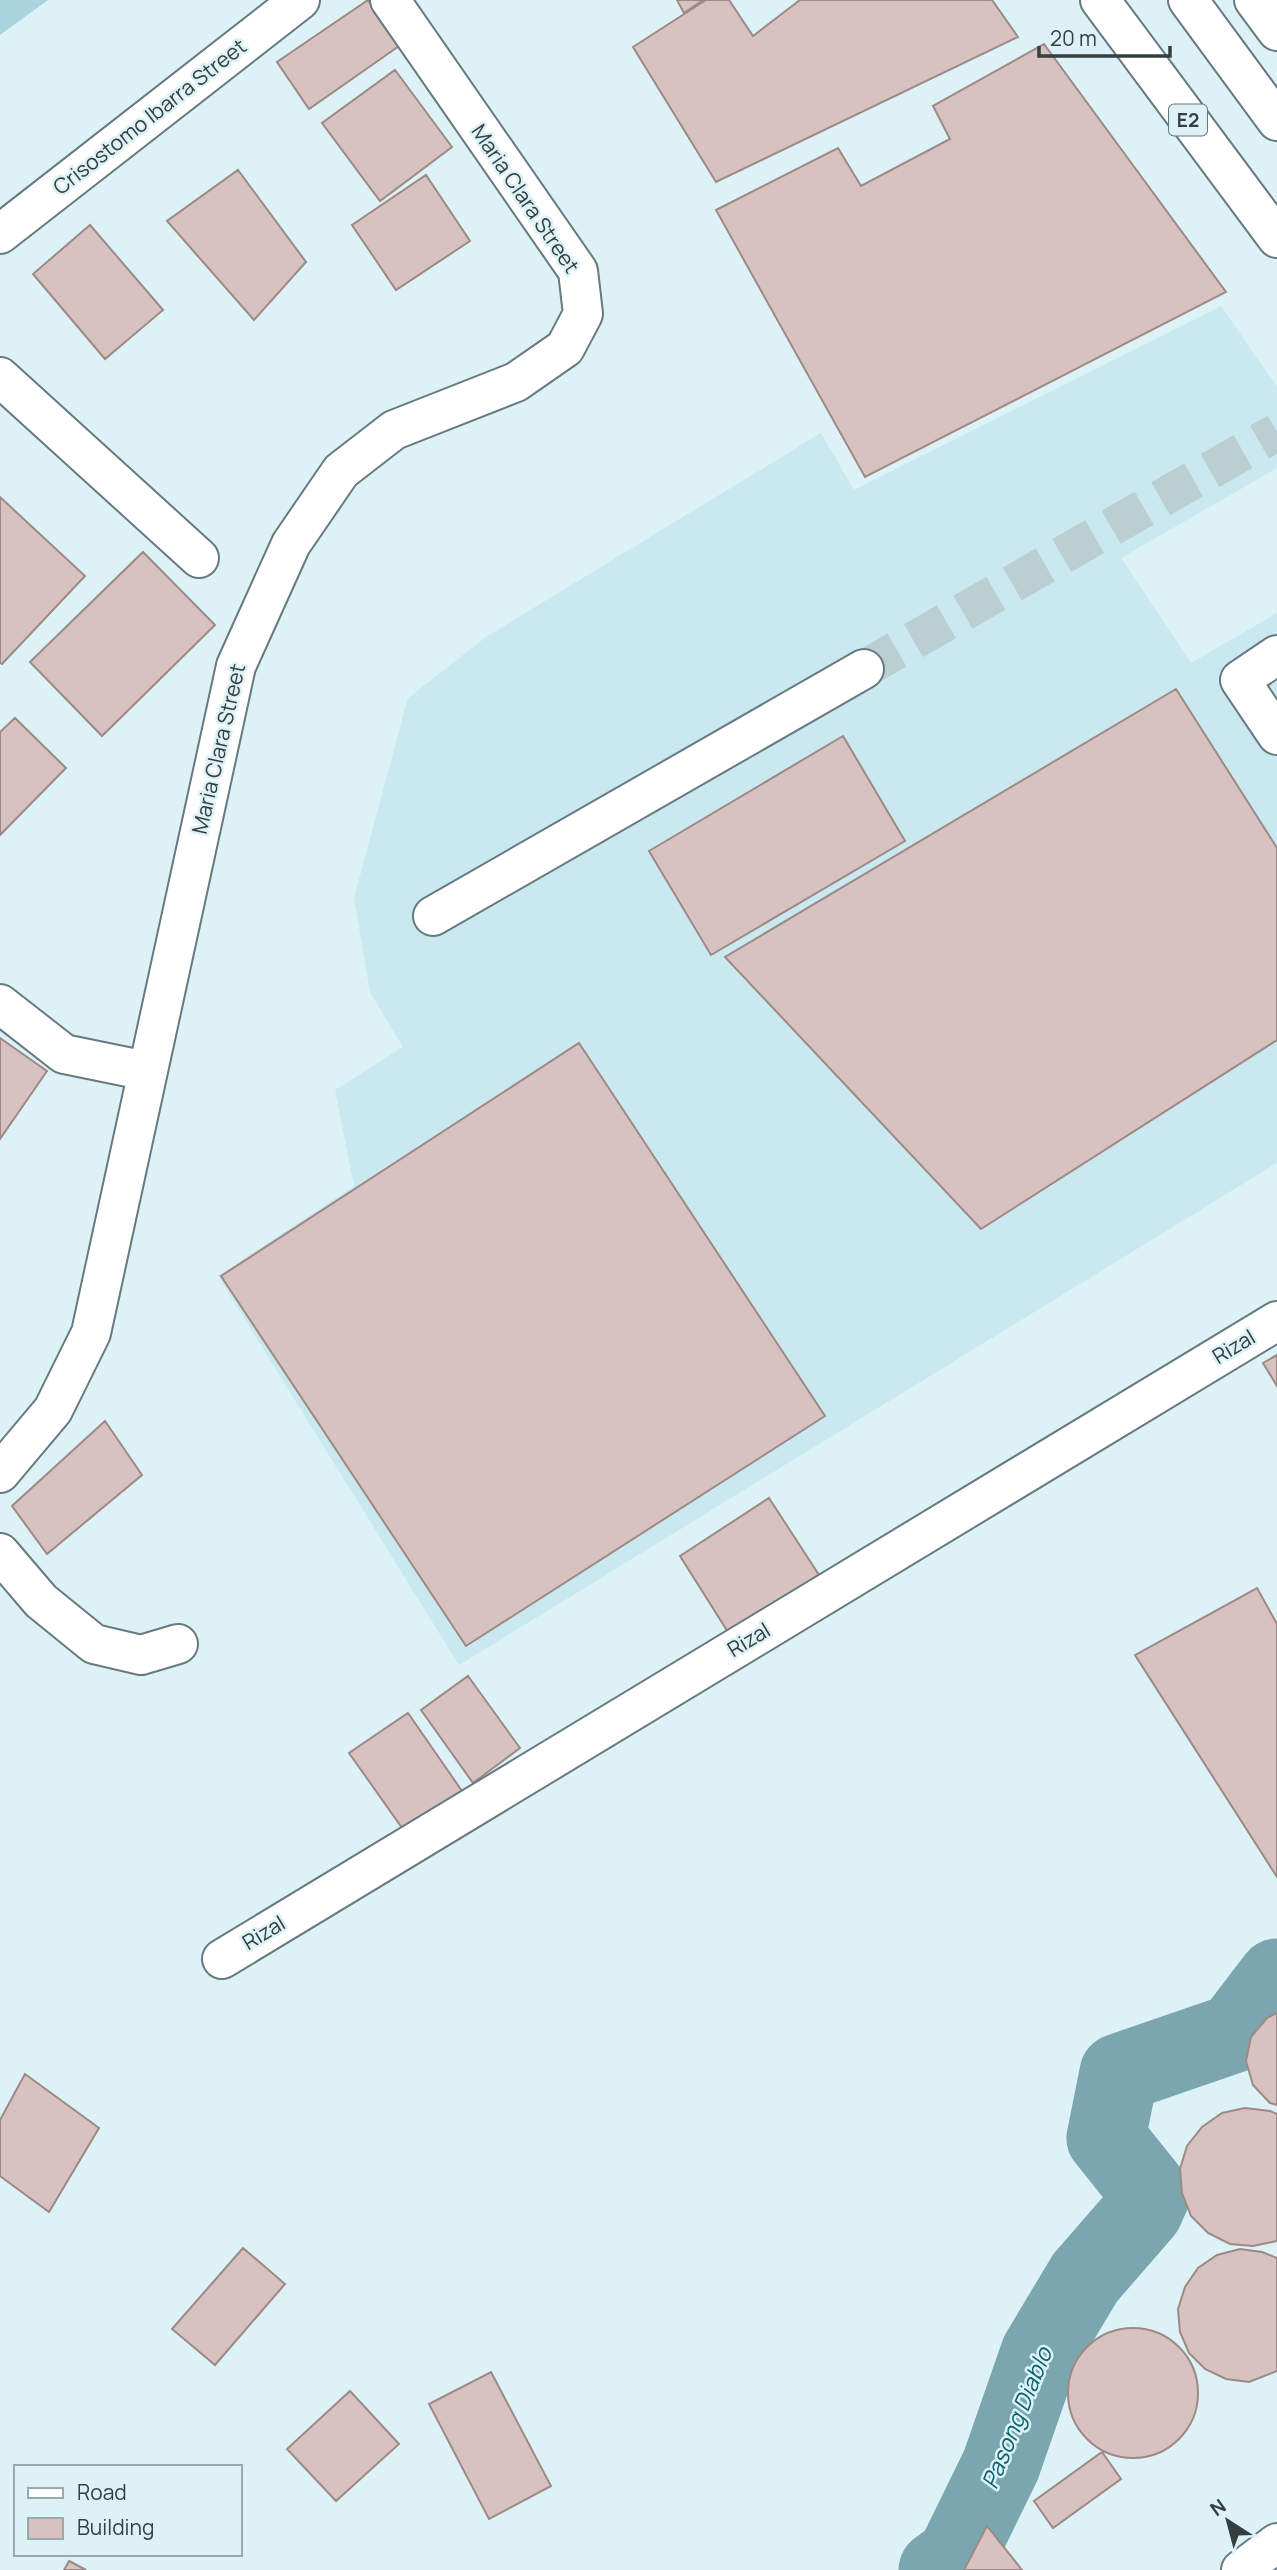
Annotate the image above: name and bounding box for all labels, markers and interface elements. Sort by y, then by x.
scale bar [1039,14,1170,58]
text: 20 m [1050,24,1097,52]
street label: Crisostomo Ibarra Street [47,32,252,200]
road number: E2 [1169,104,1207,136]
street label: Maria Clara Street [466,119,586,278]
street label: Maria Clara Street [185,661,251,837]
street label: Rizal [1207,1323,1260,1370]
street label: Rizal [722,1616,775,1663]
street label: Rizal [237,1909,290,1956]
water label: Pasong Diablo [973,2341,1060,2493]
legend [14,2465,242,2556]
text: Road [77,2478,127,2506]
north arrow [1193,2486,1263,2556]
text: N [1205,2493,1231,2522]
text: Building [77,2513,154,2541]

